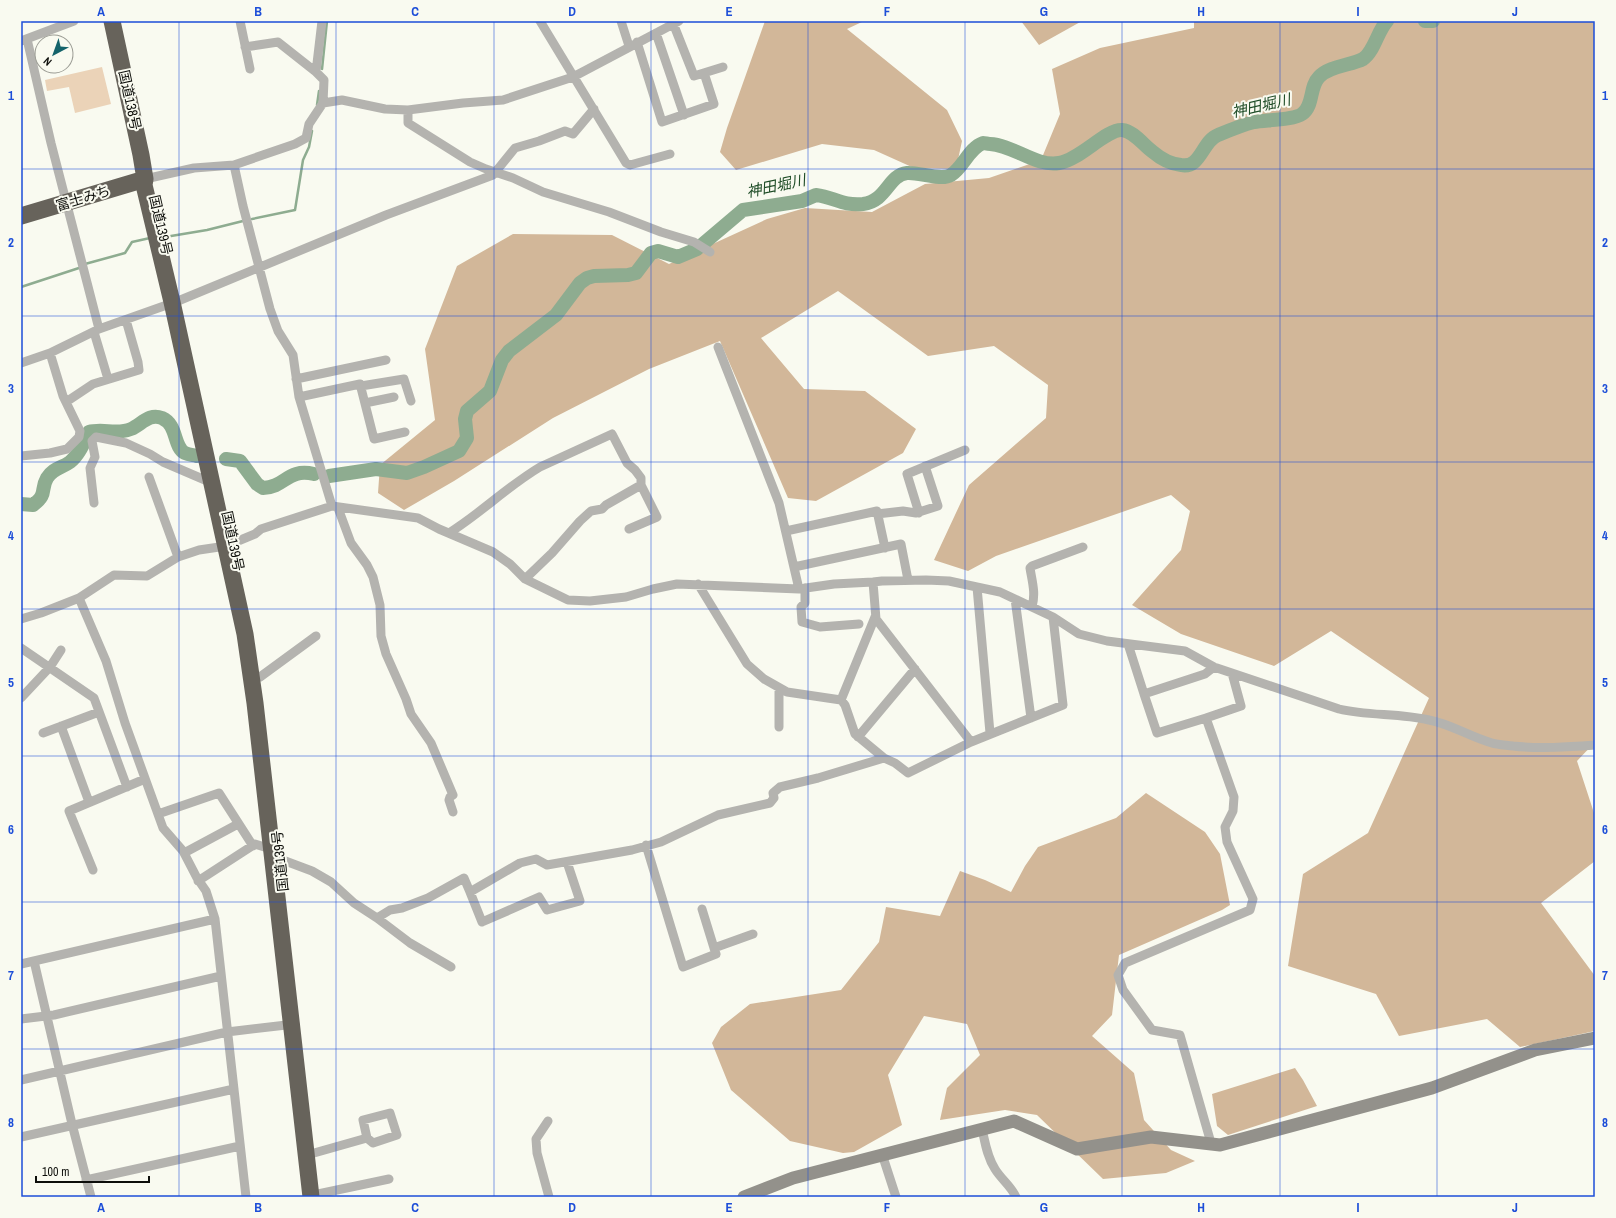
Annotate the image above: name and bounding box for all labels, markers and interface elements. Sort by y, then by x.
text: A [97,3,105,20]
text: B [254,3,262,20]
text: C [411,3,419,20]
text: D [568,3,576,20]
text: E [725,3,733,20]
text: F [884,3,891,20]
text: G [1040,3,1048,20]
text: H [1197,3,1205,20]
text: I [1357,3,1360,20]
text: J [1512,3,1518,20]
north arrow [34,34,74,74]
text: N [40,54,54,69]
street label: 国道138号 [115,68,145,132]
text: 1 [8,87,14,104]
text: 1 [1602,87,1608,104]
water label: 神田堀川 [1229,88,1294,122]
water label: 神田堀川 [744,169,809,202]
street label: 富士みち [54,181,112,215]
street label: 国道139号 [145,193,177,257]
text: 2 [8,234,14,251]
text: 2 [1602,234,1608,251]
text: 3 [8,380,14,397]
text: 3 [1602,380,1608,397]
street label: 国道139号 [218,509,248,573]
text: 4 [8,527,14,544]
text: 4 [1602,527,1608,544]
text: 5 [8,674,14,691]
text: 5 [1602,674,1608,691]
text: 6 [8,821,14,838]
text: 6 [1602,821,1608,838]
street label: 国道139号 [268,830,292,892]
text: 7 [8,967,14,984]
text: 7 [1602,967,1608,984]
text: 8 [8,1114,14,1131]
text: 8 [1602,1114,1608,1131]
scale bar [36,1158,149,1184]
text: 100 m [42,1164,69,1180]
text: A [97,1199,105,1216]
text: B [254,1199,262,1216]
text: C [411,1199,419,1216]
text: D [568,1199,576,1216]
text: E [725,1199,733,1216]
text: F [884,1199,891,1216]
text: G [1040,1199,1048,1216]
text: H [1197,1199,1205,1216]
text: I [1357,1199,1360,1216]
text: J [1512,1199,1518,1216]

